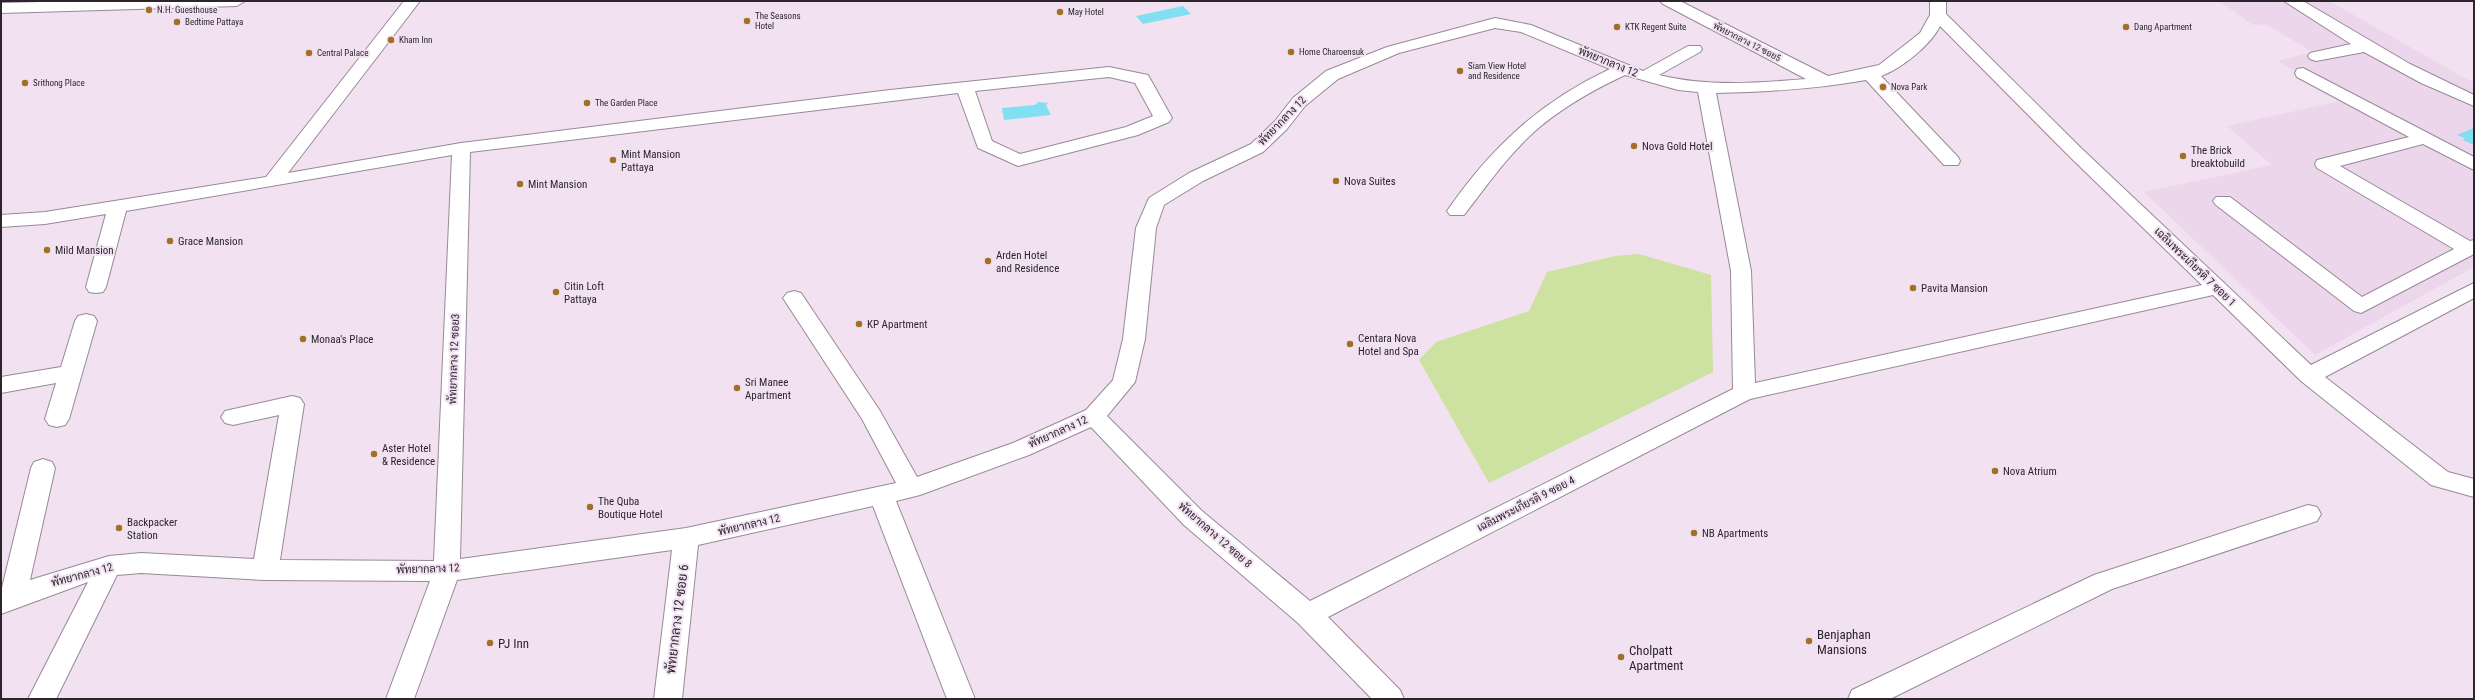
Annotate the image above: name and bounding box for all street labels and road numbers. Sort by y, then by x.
street label: พัทยากลาง 12 ซอย5 [1712,20,1783,64]
street label: พัทยากลาง 12 [1576,43,1640,80]
street label: พัทยากลาง 12 [1255,93,1309,148]
street label: เฉลิมพระเกียรติ 7 ซอย 1 [2152,223,2240,309]
street label: พัทยากลาง 12 ซอย3 [445,313,462,405]
street label: พัทยากลาง 12 [1026,412,1090,451]
street label: เฉลิมพระเกียรติ 9 ซอย 4 [1474,472,1578,534]
street label: พัทยากลาง 12 ซอย 8 [1176,499,1255,570]
street label: พัทยากลาง 12 [717,511,781,538]
street label: พัทยากลาง 12 [50,560,114,589]
street label: พัทยากลาง 12 [396,560,460,577]
street label: พัทยากลาง 12 ซอย 6 [663,563,691,675]

